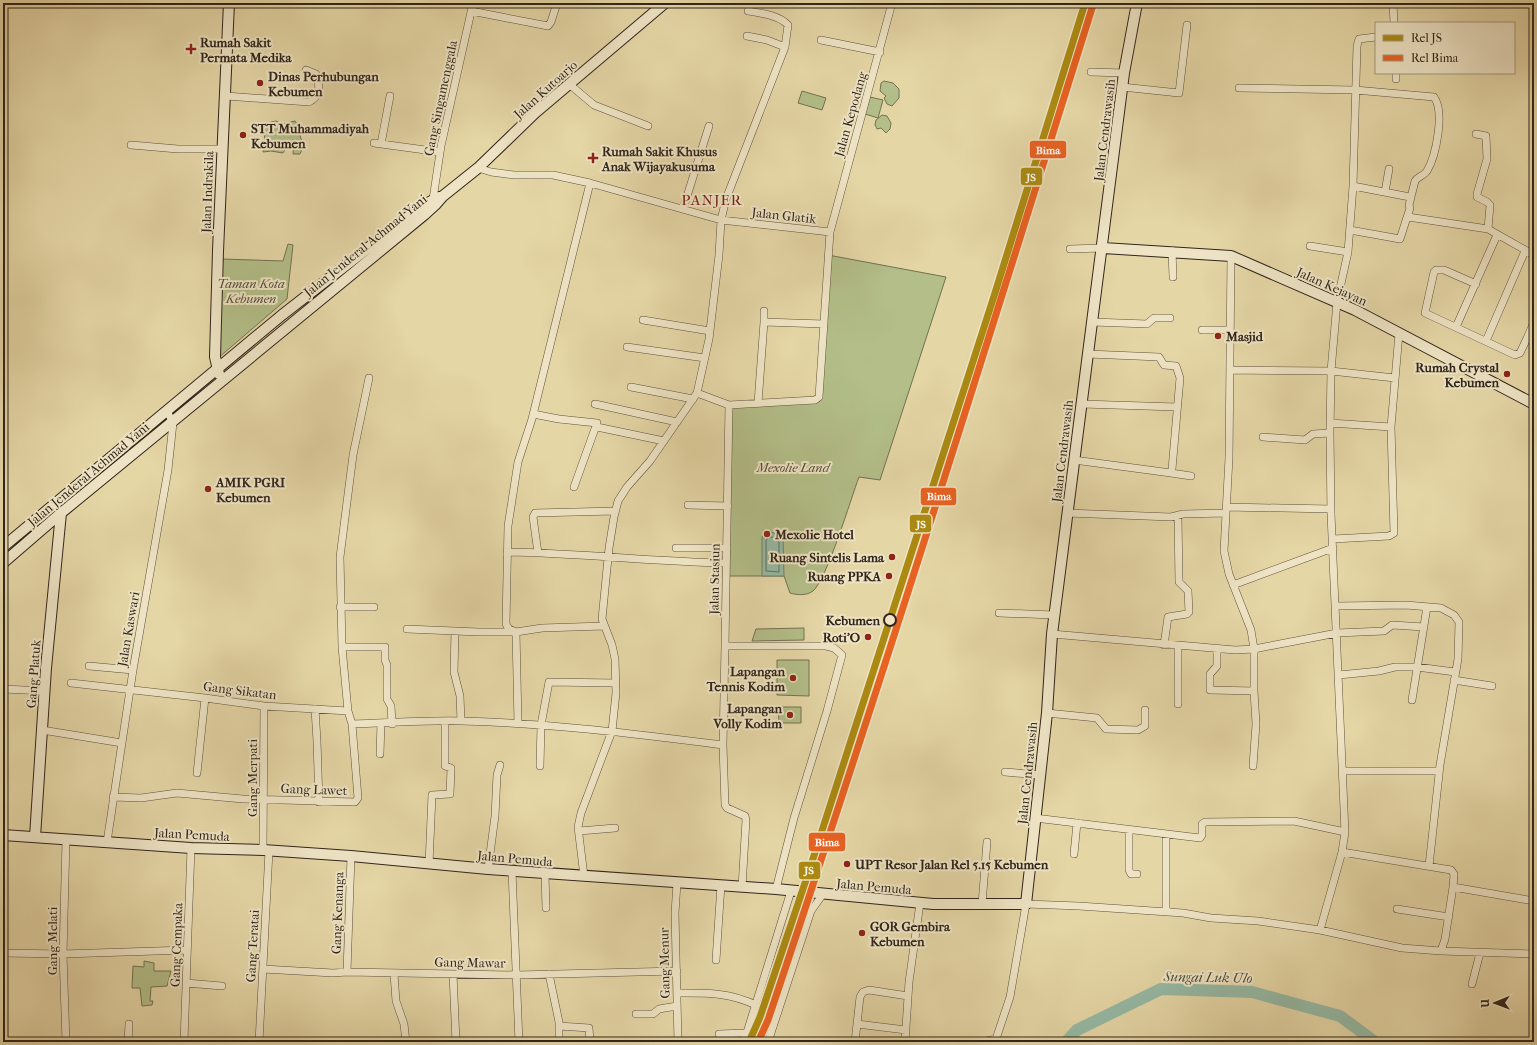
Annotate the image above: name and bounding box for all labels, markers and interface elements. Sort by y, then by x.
legend [1375,22,1515,74]
text: Rel JS [1411,31,1442,45]
place label: Rumah Sakit Permata Medika [200,35,293,65]
street label: Gang Singamenggala [421,38,460,157]
marker: Rumah Sakit Permata Medika [185,43,197,55]
text: Rel Bima [1411,51,1459,65]
street label: Jalan Kutoarjo [510,57,580,122]
place label: Dinas Perhubungan Kebumen [268,69,379,99]
street label: Jalan Kepodang [831,69,870,159]
street label: Jalan Cendrawasih [1091,77,1118,183]
marker: Dinas Perhubungan Kebumen [255,78,265,88]
place label: STT Muhammadiyah Kebumen [251,121,370,151]
marker: STT Muhammadiyah Kebumen [238,130,248,140]
line badge: Bima [1029,140,1067,159]
place label: Rumah Sakit Khusus Anak Wijayakusuma [601,144,717,175]
text: Bima [1036,144,1061,157]
street label: Jalan Indrakila [199,150,216,234]
marker: Rumah Sakit Khusus Anak Wijayakusuma [587,152,599,164]
line badge: JS [1020,167,1043,186]
text: JS [1025,171,1036,184]
street label: Jalan Jenderal Achmad Yani [300,191,430,300]
district label: PANJER [681,191,743,209]
street label: Jalan Glatik [750,205,817,226]
street label: Jalan Kejayan [1293,264,1370,309]
park label: Taman Kota Kebumen [217,276,285,306]
place label: Masjid [1225,329,1264,344]
marker: Masjid [1213,331,1223,341]
place label: Rumah Crystal Kebumen [1415,360,1499,390]
marker: Rumah Crystal Kebumen [1502,369,1512,379]
street label: Jalan Cendrawasih [1049,398,1076,504]
street label: Jalan Jenderal Achmad Yani [24,419,152,530]
park label: Mexolie Land [756,460,832,475]
place label: AMIK PGRI Kebumen [215,475,286,505]
marker: AMIK PGRI Kebumen [203,484,213,494]
line badge: Bima [920,487,957,506]
text: Bima [927,490,952,503]
line badge: JS [909,514,932,533]
text: JS [915,518,926,531]
place label: Mexolie Hotel [774,527,854,542]
marker: Mexolie Hotel [762,529,772,539]
street label: Jalan Stasiun [706,543,723,616]
place label: Ruang Sintelis Lama [769,550,885,566]
marker: Ruang Sintelis Lama [887,552,897,562]
place label: Ruang PPKA [808,569,882,585]
marker: Ruang PPKA [884,571,894,581]
street label: Jalan Kaswari [114,590,142,669]
place label: Kebumen [826,613,880,628]
marker: Kebumen [883,613,897,627]
place label: Roti'O [823,630,860,645]
marker: Roti'O [863,632,873,642]
street label: Gang Platuk [24,639,43,709]
place label: Lapangan Tennis Kodim [706,664,785,694]
marker: Lapangan Tennis Kodim [788,673,798,683]
street label: Gang Sikatan [202,679,278,702]
place label: Lapangan Volly Kodim [713,701,782,732]
marker: Lapangan Volly Kodim [785,710,795,720]
street label: Jalan Cendrawasih [1015,720,1040,826]
street label: Gang Merpati [245,739,260,817]
street label: Gang Lawet [280,781,348,798]
street label: Jalan Pemuda [153,825,231,844]
line badge: Bima [808,832,846,852]
text: Bima [815,836,840,849]
street label: Jalan Pemuda [476,848,554,869]
place label: UPT Resor Jalan Rel 5.15 Kebumen [854,857,1049,873]
marker: UPT Resor Jalan Rel 5.15 Kebumen [842,859,852,869]
line badge: JS [798,861,821,880]
text: JS [803,864,814,877]
street label: Gang Kenanga [329,871,346,954]
street label: Jalan Pemuda [835,876,913,897]
street label: Gang Cempaka [168,902,185,987]
street label: Gang Melati [45,906,60,975]
street label: Gang Teratai [243,909,262,983]
place label: GOR Gembira Kebumen [870,919,951,949]
street label: Gang Menur [656,927,673,999]
marker: GOR Gembira Kebumen [857,928,867,938]
street label: Gang Mawar [434,954,506,971]
water label: Sungai Luk Ulo [1162,968,1253,987]
north arrow [1475,983,1515,1023]
text: U [1479,998,1492,1009]

